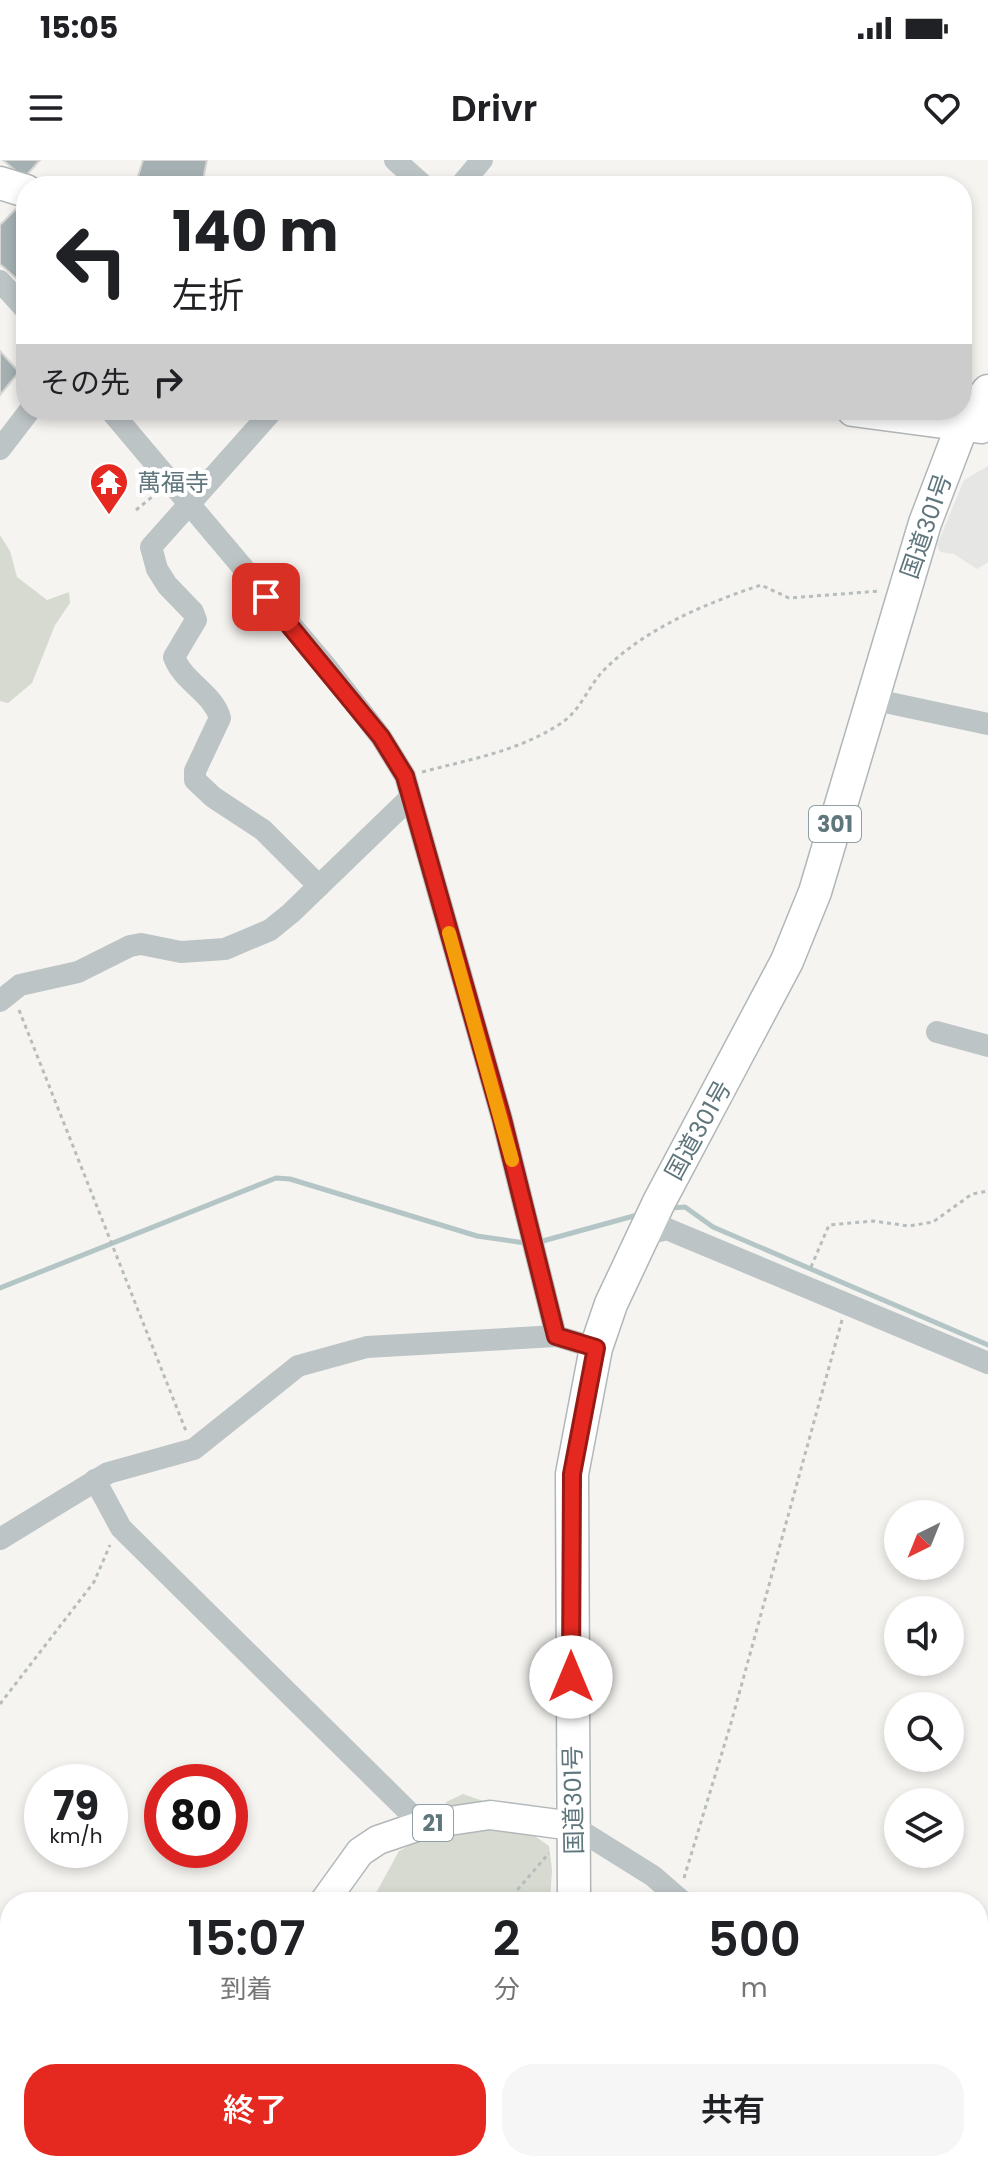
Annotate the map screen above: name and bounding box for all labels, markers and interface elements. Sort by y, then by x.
text: 15:05 [40,6,118,49]
text: Drivr [451,83,537,134]
icon: menu [24,86,68,130]
icon: heart [920,86,964,130]
text: 140 m [172,192,339,271]
icon: left [40,208,144,312]
text: 左折 [172,270,244,321]
icon: right [146,360,190,404]
text: その先 [40,361,130,404]
temple icon: 萬福寺 [88,461,130,516]
place label: 萬福寺 [137,466,209,499]
street label: 国道301号 [893,469,959,583]
pin [232,563,300,631]
icon: arrive [244,575,288,619]
road number: 301 [809,806,861,842]
street label: 国道301号 [657,1074,739,1186]
north arrow [884,1500,964,1580]
map controls [884,1500,964,1868]
button: sound [884,1596,964,1676]
position arrow [529,1635,613,1719]
button: search [884,1692,964,1772]
street label: 国道301号 [556,1745,590,1855]
speed limit sign: 80 [144,1764,248,1868]
text: 79 [53,1778,99,1834]
button: layers [884,1788,964,1868]
road number: 21 [413,1805,453,1841]
text: km/h [49,1822,103,1850]
text: 15:07 [187,1905,306,1972]
text: 2 [493,1905,520,1972]
text: 500 [708,1906,801,1973]
text: m [741,1970,768,2006]
text: 到着 [220,1971,272,2007]
text: 分 [494,1971,520,2007]
button: 終了 [24,2064,486,2156]
button: 共有 [502,2064,964,2156]

